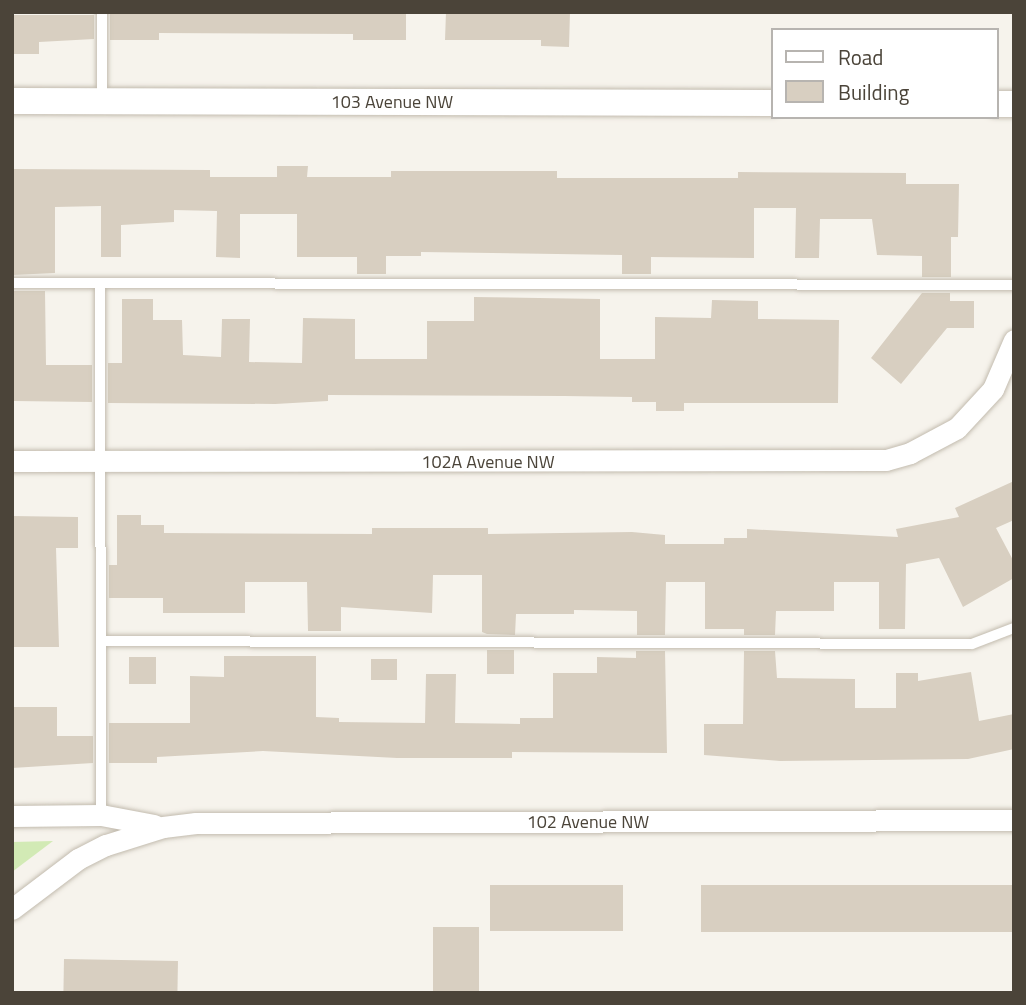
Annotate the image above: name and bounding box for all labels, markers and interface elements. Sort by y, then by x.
legend [771,28,998,119]
text: Road [838,41,883,73]
text: Building [838,76,909,108]
street label: 103 Avenue NW [331,91,453,113]
street label: 102A Avenue NW [421,451,555,473]
street label: 102 Avenue NW [527,811,649,833]

